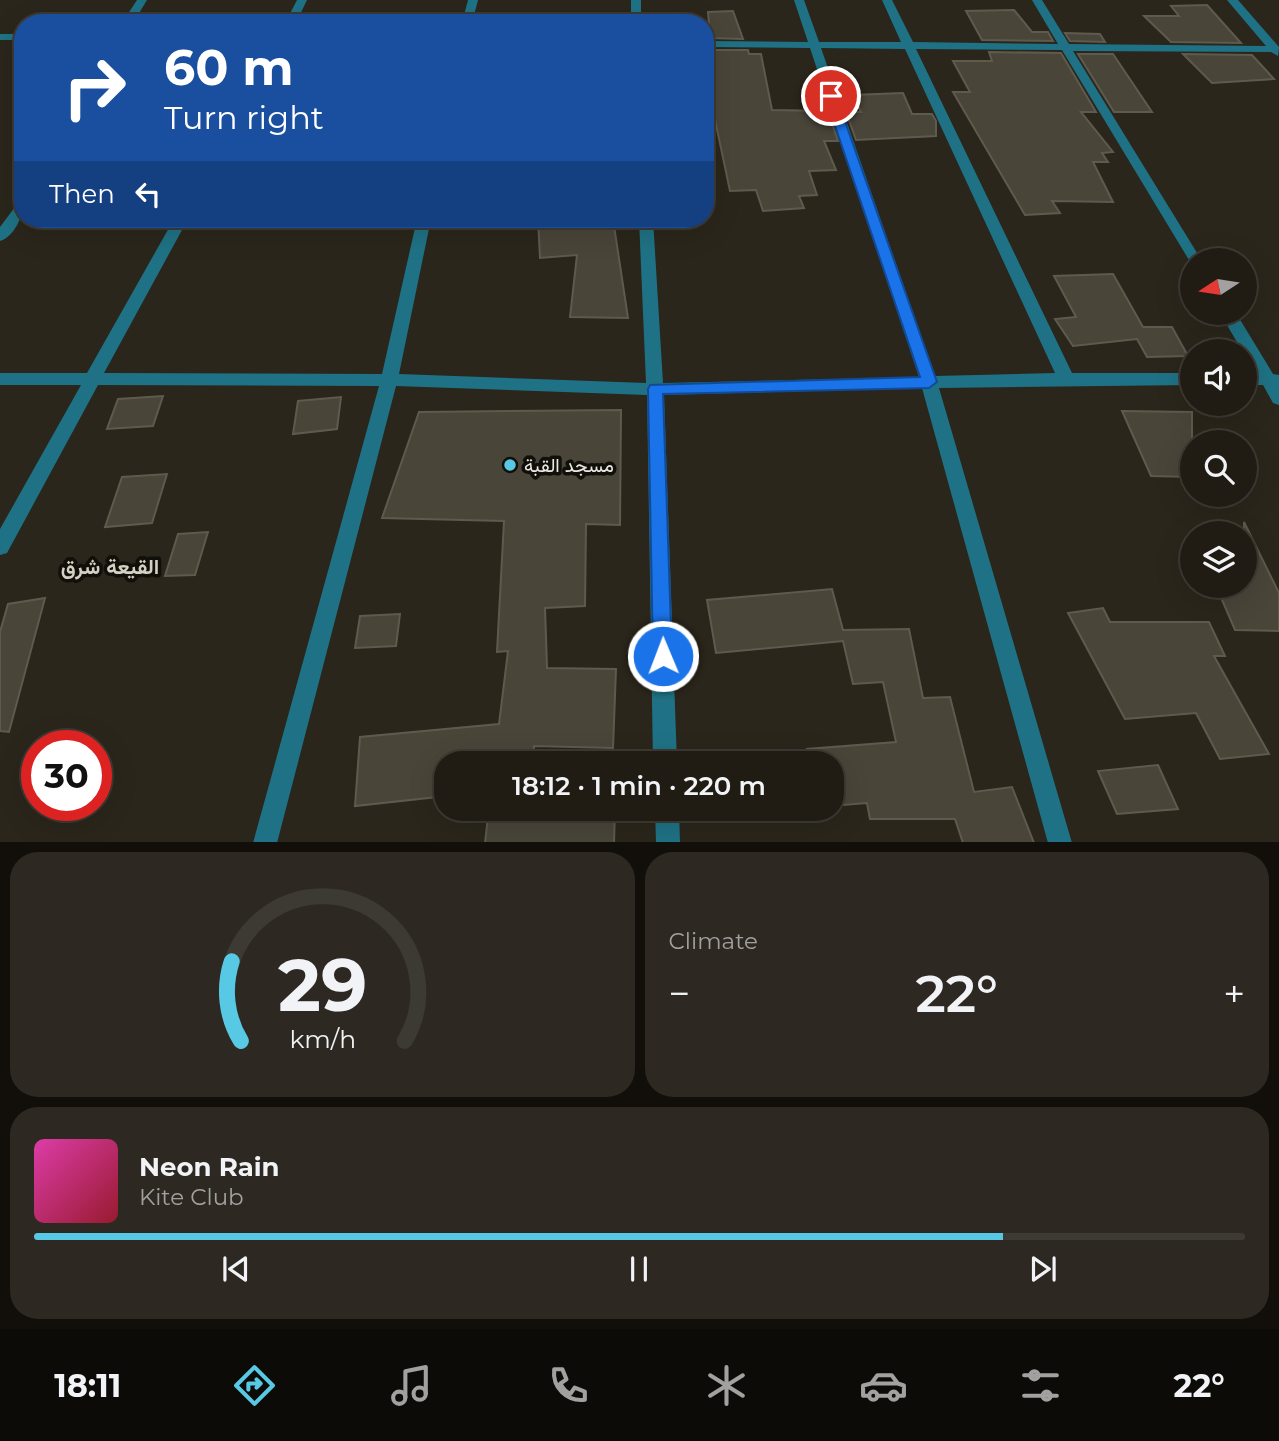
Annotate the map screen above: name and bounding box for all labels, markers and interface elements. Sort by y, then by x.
text: 60 m [164,38,294,97]
icon: right [49,42,140,133]
pin [801,66,861,126]
icon: arrive [812,77,850,115]
text: Turn right [164,98,324,137]
icon: left [129,175,167,213]
text: Then [49,178,115,210]
north arrow [1180,248,1256,326]
map controls [1180,248,1257,598]
button: sound [1180,339,1257,416]
button: search [1180,430,1257,507]
place label: مسجد القبة [524,454,614,477]
marker: مسجد القبة [502,457,518,473]
button: layers [1180,521,1257,598]
district label: القيعة شرق [61,554,159,580]
position arrow [626,619,700,693]
speed limit sign: 30 [21,730,112,821]
text: 18:12 · 1 min · 220 m [512,770,766,802]
text: Climate [669,927,758,955]
text: 29 [278,941,367,1029]
text: 22° [916,962,998,1025]
text: − [669,970,690,1017]
text: + [1223,970,1245,1017]
text: km/h [289,1023,356,1053]
text: Neon Rain [139,1151,280,1183]
text: Kite Club [139,1183,244,1211]
icon: previous [217,1250,255,1288]
icon: pause [620,1250,658,1288]
icon: next [1024,1250,1062,1288]
icon: directions [230,1361,279,1410]
icon: music [387,1361,436,1410]
icon: phone [544,1361,593,1410]
icon: climate [702,1361,751,1410]
icon: car [859,1361,908,1410]
icon: filters [1016,1361,1065,1410]
text: 18:11 [54,1366,121,1405]
text: 22° [1174,1366,1225,1405]

